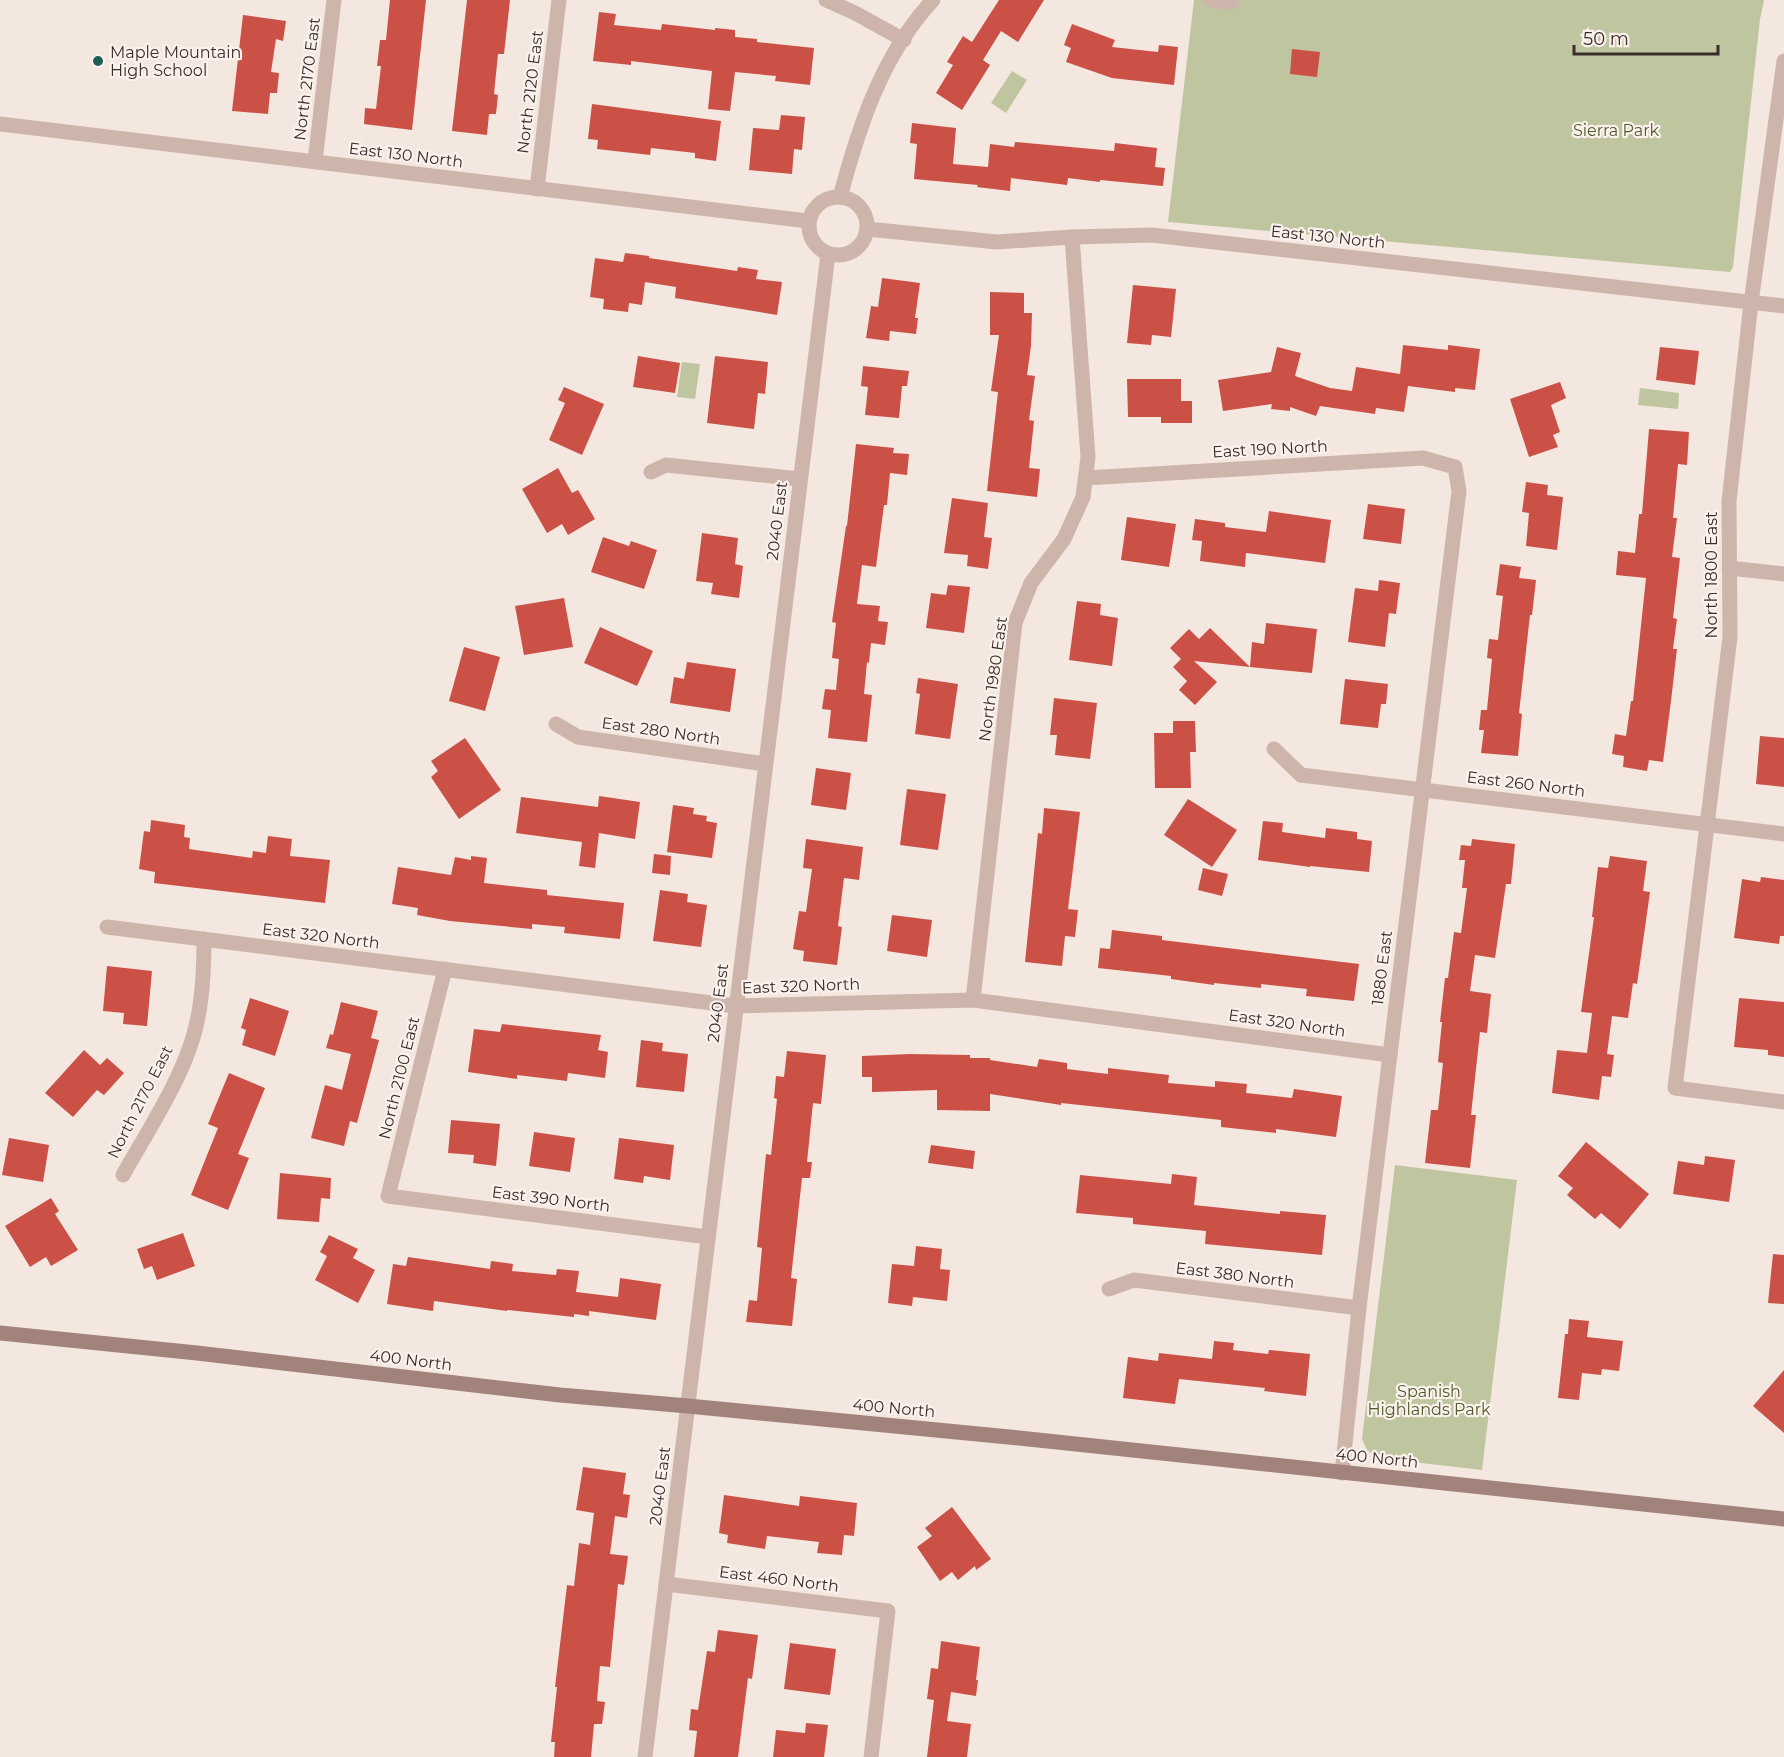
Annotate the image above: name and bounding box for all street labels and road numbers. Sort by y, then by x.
street label: North 2170 East [290,16,324,142]
street label: North 2120 East [513,29,547,155]
street label: East 130 North [348,139,464,171]
street label: East 130 North [1270,222,1386,252]
street label: East 190 North [1212,436,1328,462]
street label: 2040 East [763,480,791,562]
street label: North 1800 East [1702,511,1721,638]
street label: North 1980 East [975,615,1011,743]
street label: East 280 North [600,713,722,749]
street label: East 260 North [1466,767,1586,801]
street label: East 320 North [261,919,381,953]
street label: 1880 East [1368,929,1396,1007]
street label: 2040 East [704,962,732,1044]
street label: East 320 North [742,974,860,998]
street label: East 320 North [1227,1005,1347,1041]
street label: North 2100 East [375,1014,424,1141]
street label: North 2170 East [103,1042,177,1162]
street label: East 390 North [491,1182,611,1216]
street label: East 380 North [1175,1258,1295,1292]
street label: 400 North [369,1346,453,1374]
street label: 400 North [852,1395,936,1421]
street label: 400 North [1335,1444,1419,1472]
street label: 2040 East [646,1445,674,1527]
street label: East 460 North [718,1562,840,1596]

